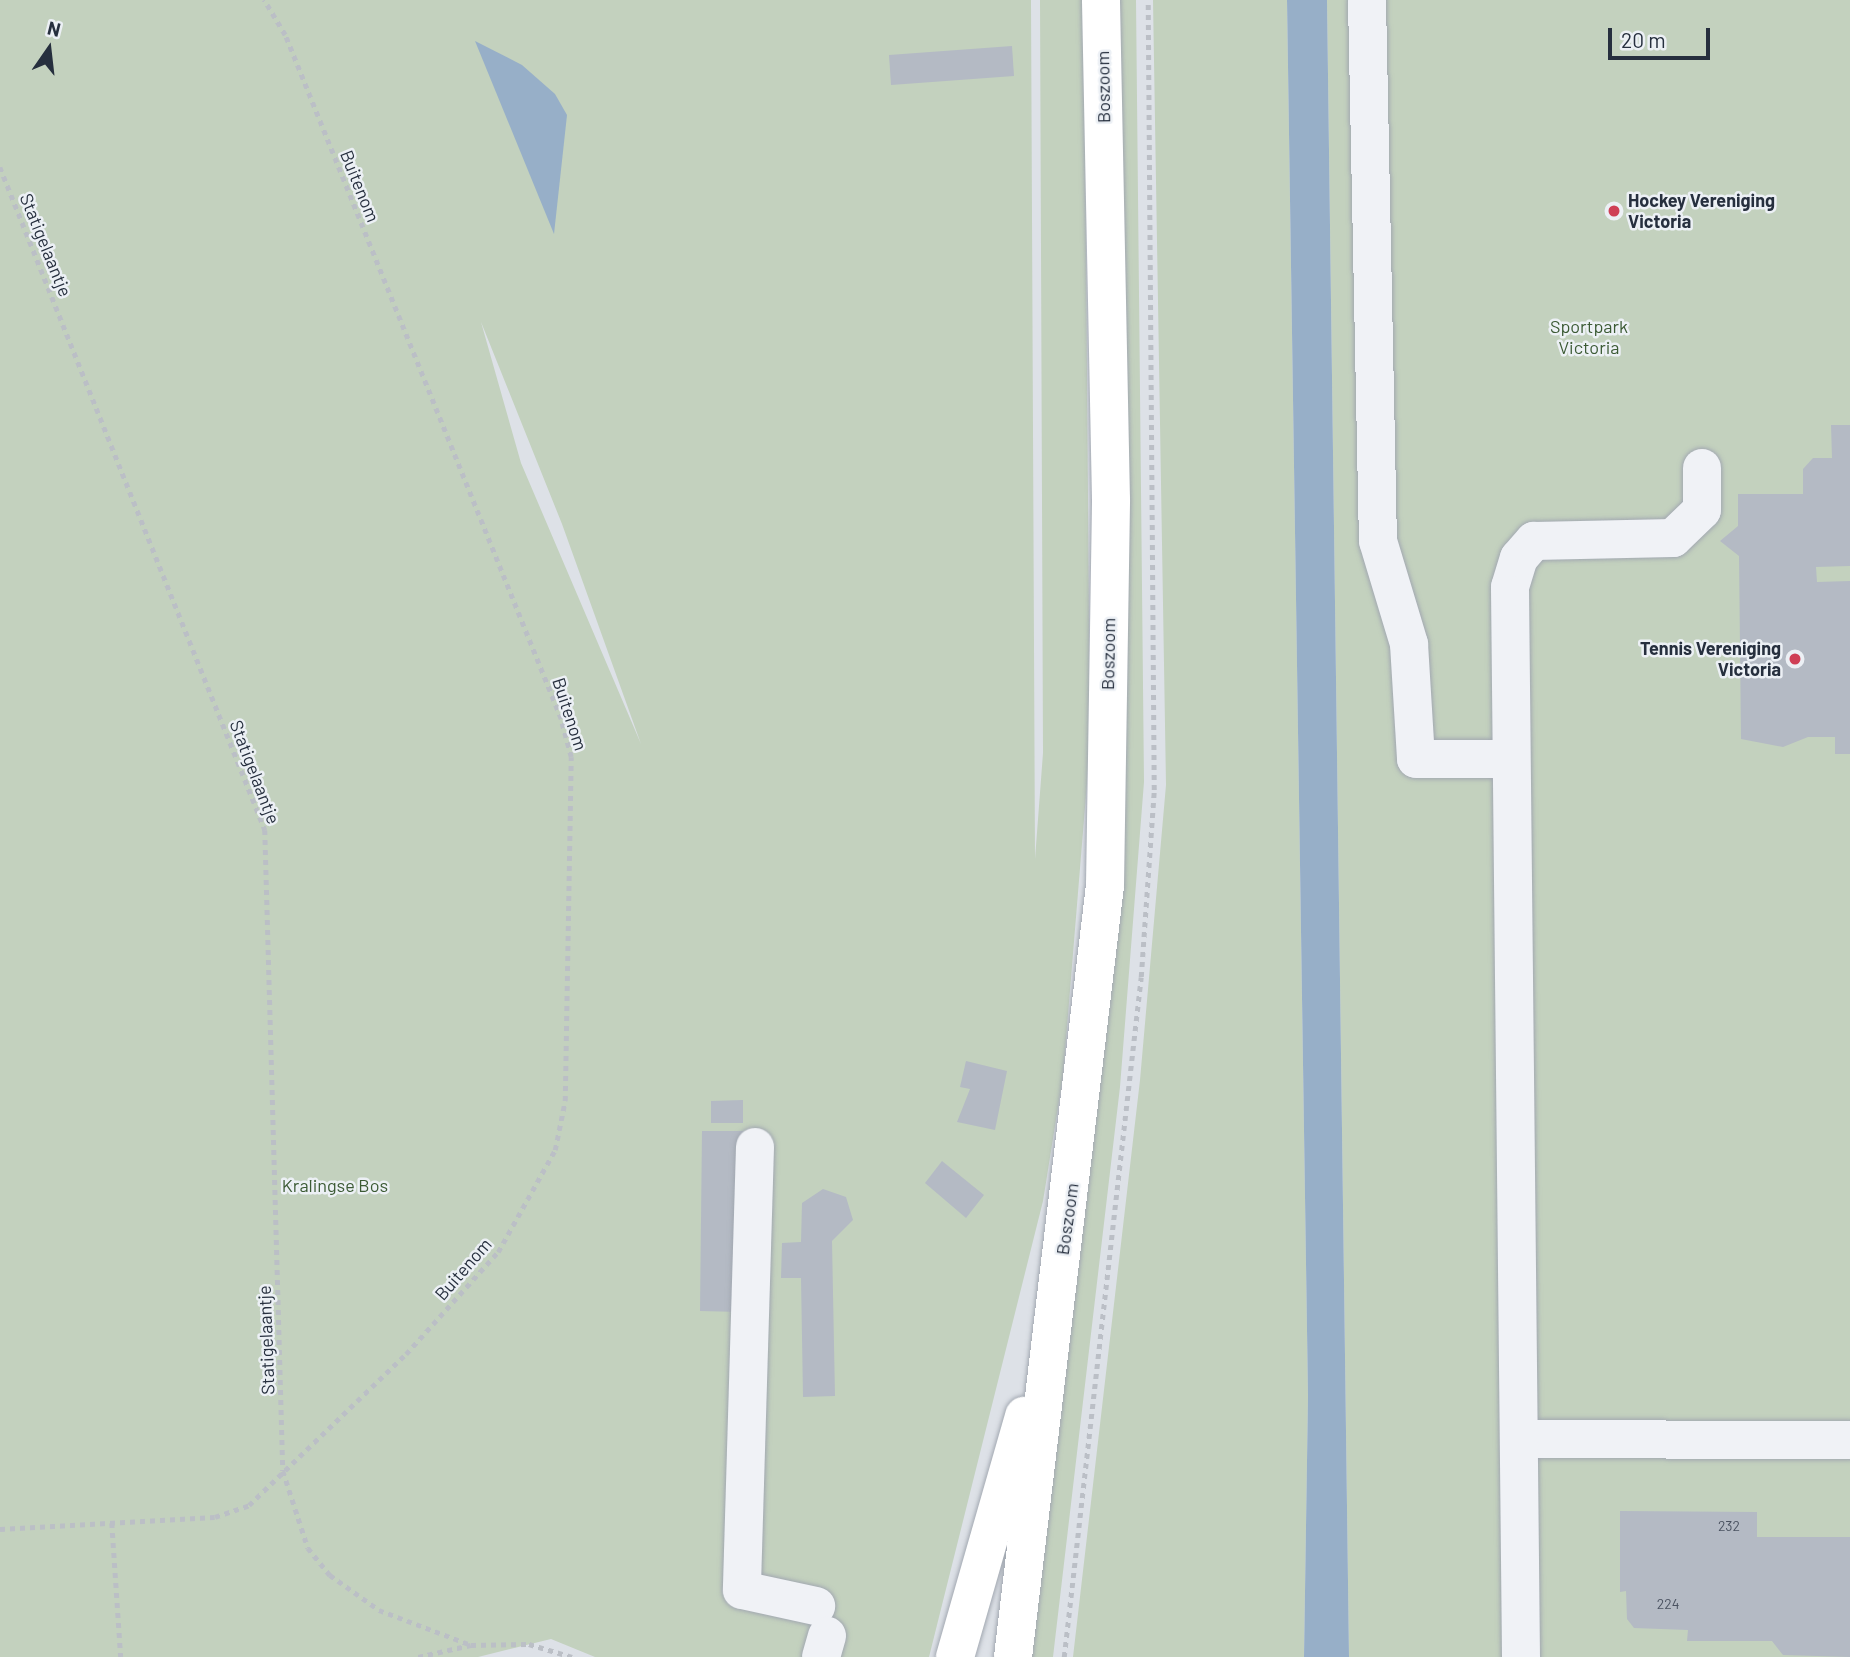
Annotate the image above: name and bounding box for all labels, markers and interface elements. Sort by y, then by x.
north arrow [14,14,84,84]
scale bar [1612,14,1714,58]
text: N [45,15,63,41]
text: 20 m [1621,27,1666,52]
street label: Boszoom [1092,51,1114,123]
street label: Buitenom [336,147,384,225]
street label: Statigelaantje [16,190,76,300]
place label: Hockey Vereniging Victoria [1628,190,1775,232]
marker: Hockey Vereniging Victoria [1606,203,1622,219]
park label: Sportpark Victoria [1550,316,1628,358]
street label: Boszoom [1097,618,1119,690]
place label: Tennis Vereniging Victoria [1640,638,1781,680]
marker: Tennis Vereniging Victoria [1787,651,1803,667]
street label: Buitenom [548,675,592,753]
street label: Statigelaantje [225,717,285,827]
park label: Kralingse Bos [282,1174,388,1196]
street label: Boszoom [1051,1182,1083,1256]
street label: Buitenom [430,1233,496,1305]
street label: Statigelaantje [253,1285,279,1395]
house number: 232 [1718,1518,1740,1534]
house number: 224 [1657,1596,1679,1612]

